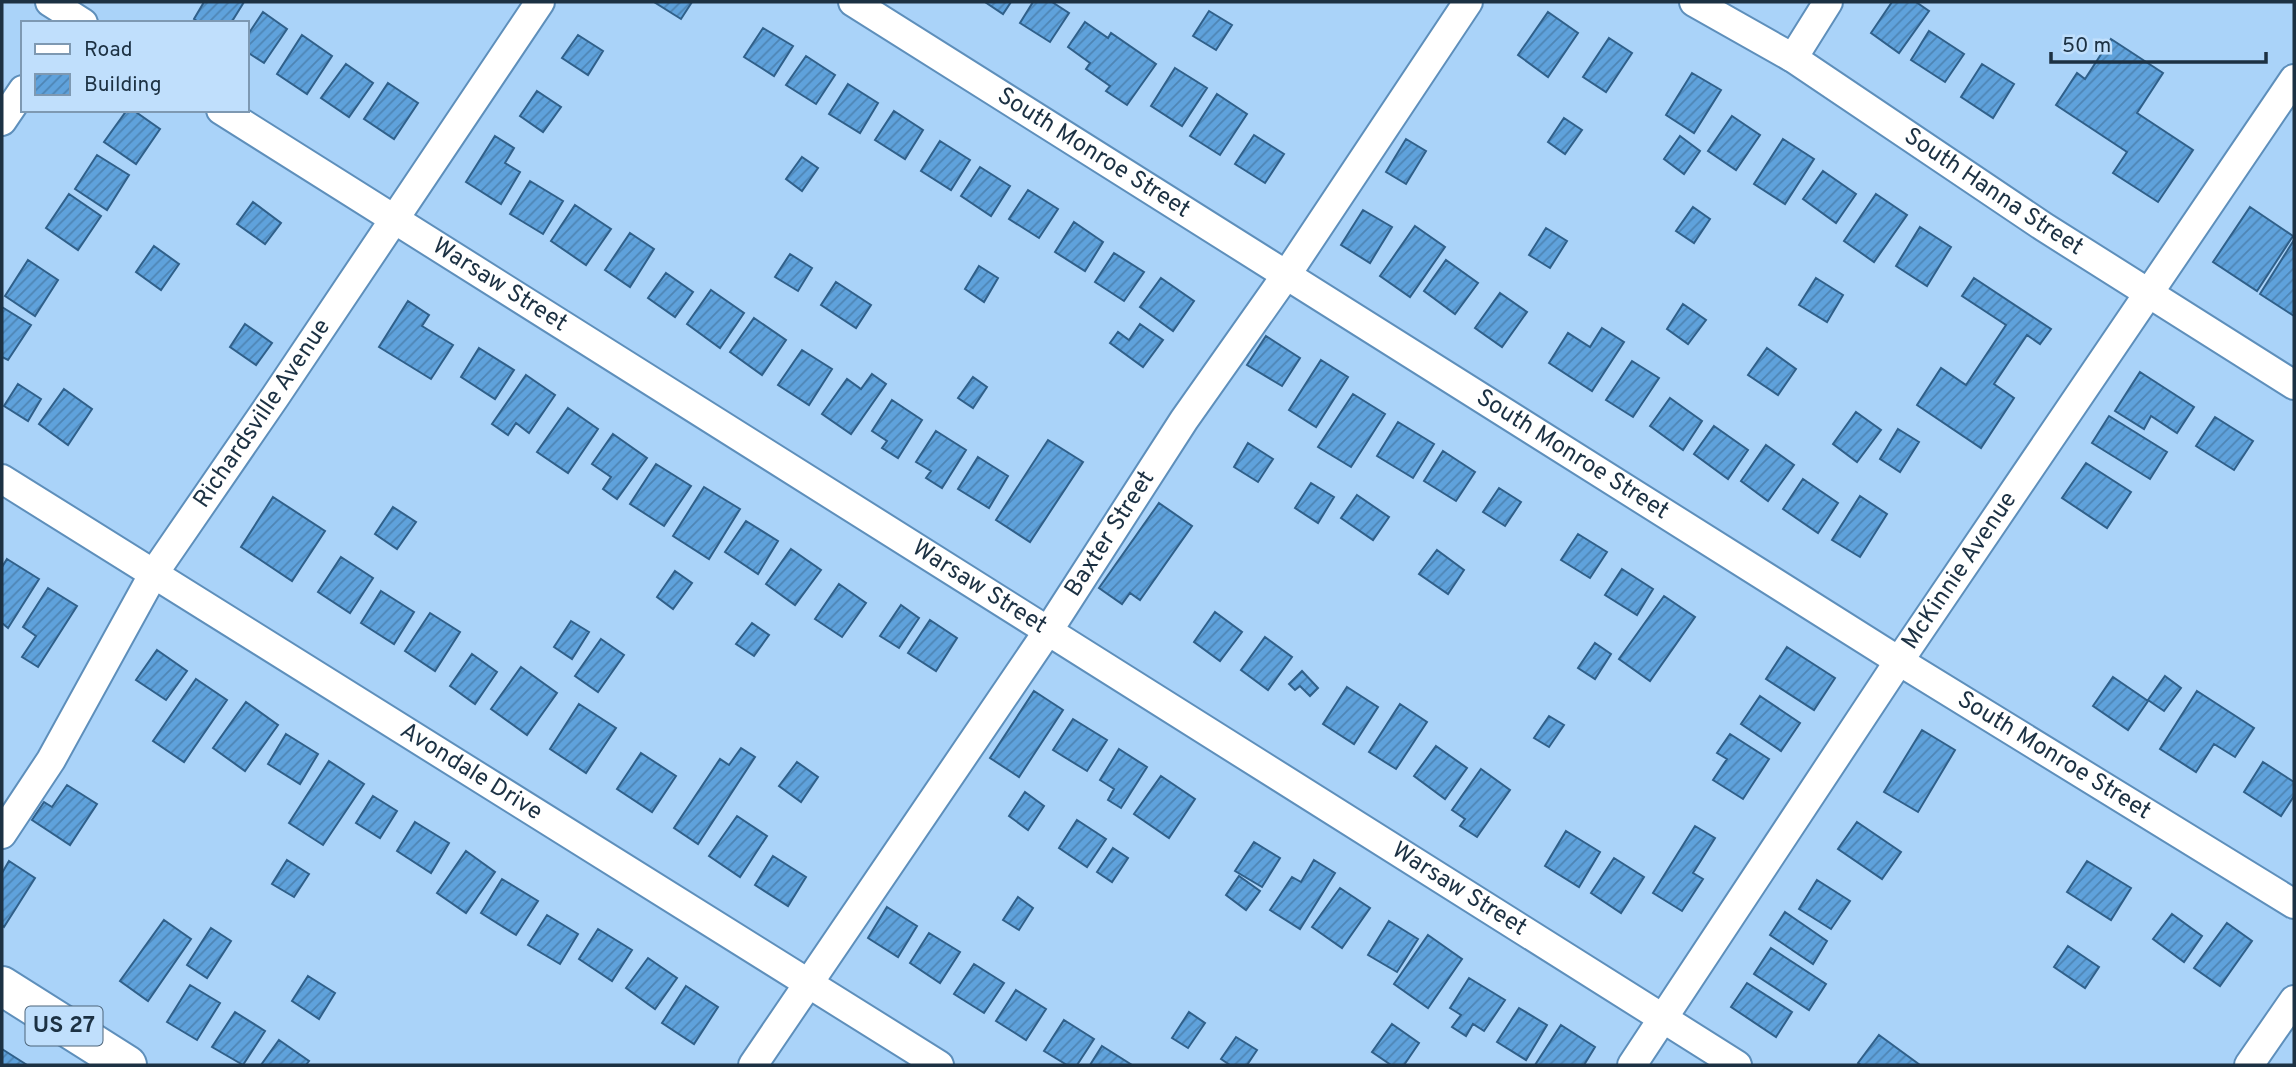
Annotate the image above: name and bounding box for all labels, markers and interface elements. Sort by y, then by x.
legend [21,21,248,112]
scale bar [2051,21,2266,65]
text: 50 m [2062,33,2111,60]
text: Road [84,37,133,64]
text: Building [84,72,162,99]
street label: South Monroe Street [991,81,1195,225]
street label: South Hanna Street [1898,122,2089,263]
street label: Warsaw Street [426,232,573,339]
street label: Richardsville Avenue [188,313,338,514]
street label: South Monroe Street [1470,383,1674,527]
street label: Baxter Street [1059,465,1162,603]
street label: McKinnie Avenue [1896,486,2024,656]
street label: Warsaw Street [906,534,1052,641]
street label: South Monroe Street [1951,685,2156,827]
street label: Avondale Drive [394,716,548,828]
street label: Warsaw Street [1386,836,1532,944]
road number: US 27 [25,1007,102,1046]

